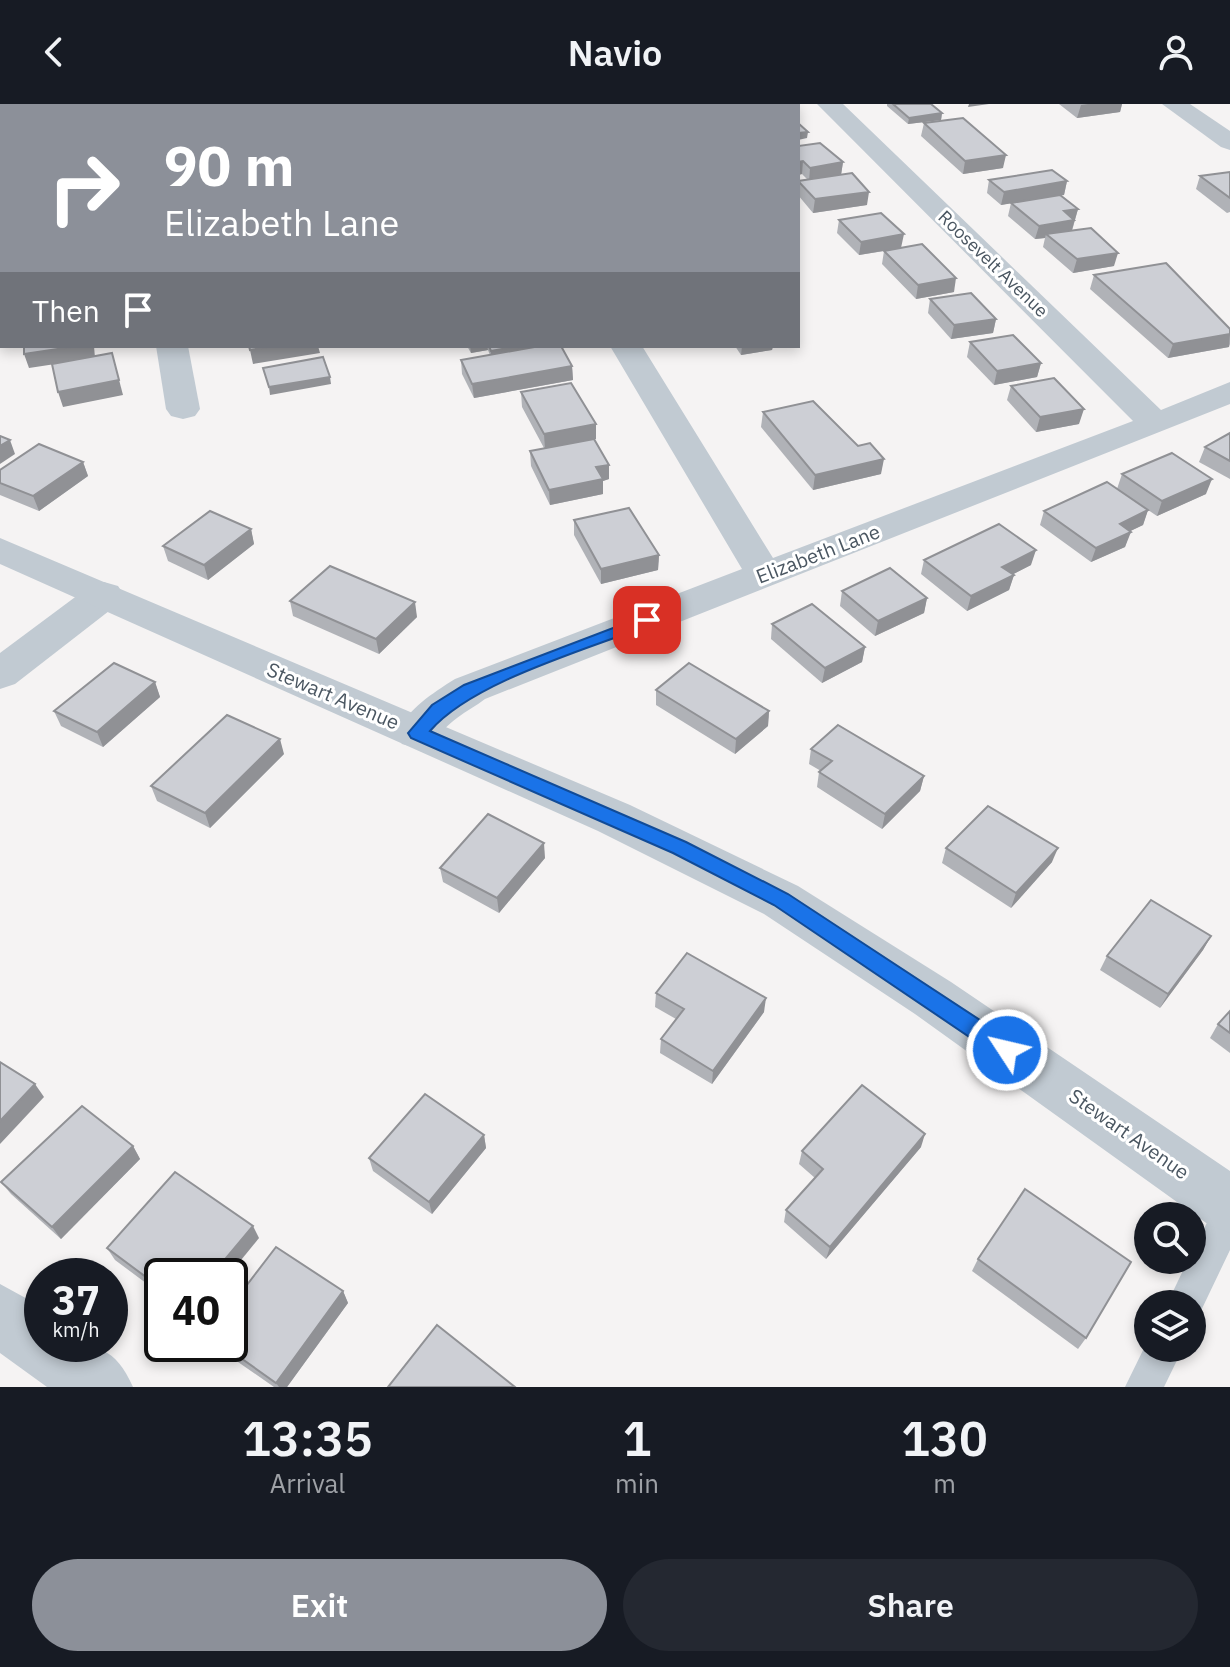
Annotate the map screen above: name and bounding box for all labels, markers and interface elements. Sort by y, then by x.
text: Navio [568,29,662,76]
icon: back [32,30,76,74]
icon: person [1154,30,1198,74]
text: 90 m [164,129,294,201]
icon: right [32,136,136,240]
text: Elizabeth Lane [164,199,399,246]
street label: Roosevelt Avenue [934,205,1053,322]
icon: arrive [116,288,160,332]
text: Then [32,291,100,330]
street label: Elizabeth Lane [752,517,884,590]
pin [613,586,681,654]
icon: arrive [625,598,669,642]
street label: Stewart Avenue [263,656,403,736]
position arrow [965,1008,1049,1092]
street label: Stewart Avenue [1064,1082,1195,1185]
map controls [1134,1202,1206,1362]
button: search [1134,1202,1206,1274]
speed limit sign: 40 [144,1258,248,1362]
text: 37 [52,1274,100,1326]
button: layers [1134,1290,1206,1362]
text: km/h [52,1316,100,1343]
text: 13:35 [242,1407,373,1469]
text: 1 [623,1407,651,1469]
text: 130 [901,1407,988,1469]
text: Arrival [270,1466,345,1500]
text: min [615,1466,659,1500]
text: m [933,1466,956,1500]
button: Exit [32,1559,607,1651]
button: Share [623,1559,1198,1651]

